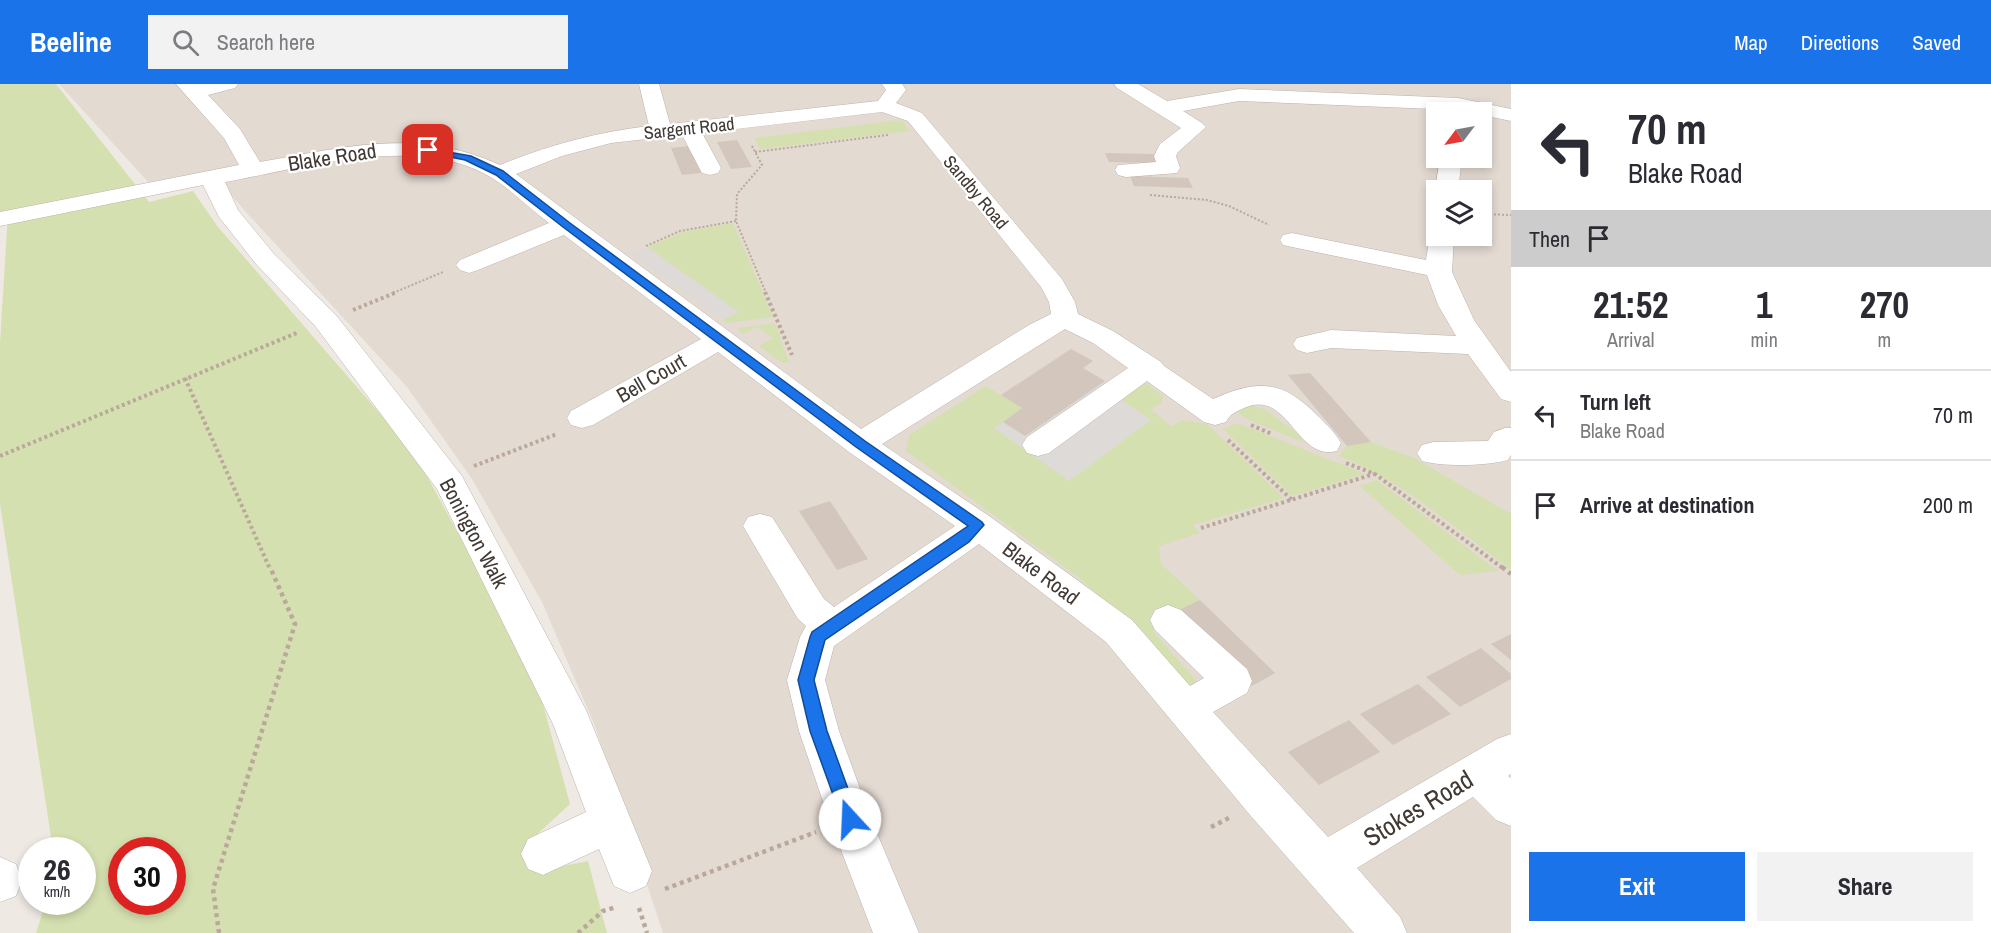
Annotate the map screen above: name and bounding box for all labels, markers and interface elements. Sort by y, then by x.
search box [148,15,568,69]
text: Beeline [30,23,112,61]
icon: search [169,26,202,59]
text: Search here [217,27,315,57]
text: Map [1734,28,1768,57]
text: Directions [1801,28,1879,57]
text: Saved [1912,28,1961,57]
text: 70 m [1628,101,1707,157]
north arrow [1426,102,1492,168]
map controls [1426,102,1492,246]
icon: left [1529,108,1607,186]
street label: Sargent Road [642,111,736,145]
pin [402,124,453,175]
icon: arrive [411,133,444,166]
street label: Blake Road [286,136,378,178]
street label: Sandby Road [938,150,1014,234]
text: Blake Road [1628,155,1742,191]
button: layers [1426,180,1492,246]
icon: arrive [1582,222,1615,255]
text: Then [1529,224,1570,254]
text: 21:52 [1593,281,1668,329]
text: 1 [1756,281,1772,329]
text: 270 [1860,281,1909,329]
text: Arrival [1607,326,1654,353]
text: min [1750,326,1778,353]
text: m [1878,326,1891,353]
street label: Bell Court [611,346,691,409]
text: Turn left [1580,387,1651,417]
icon: left [1529,399,1562,432]
text: 70 m [1933,400,1973,430]
text: Blake Road [1580,417,1665,444]
street label: Bonington Walk [433,473,515,594]
icon: arrive [1529,489,1562,522]
text: Arrive at destination [1580,490,1754,520]
text: 200 m [1923,490,1973,520]
street label: Blake Road [997,535,1085,611]
street label: Stokes Road [1357,762,1479,854]
position arrow [818,787,882,851]
speed limit sign: 30 [108,837,186,915]
text: 26 [43,849,71,889]
button: Exit [1529,852,1745,921]
button: Share [1757,852,1973,921]
text: km/h [44,881,70,902]

